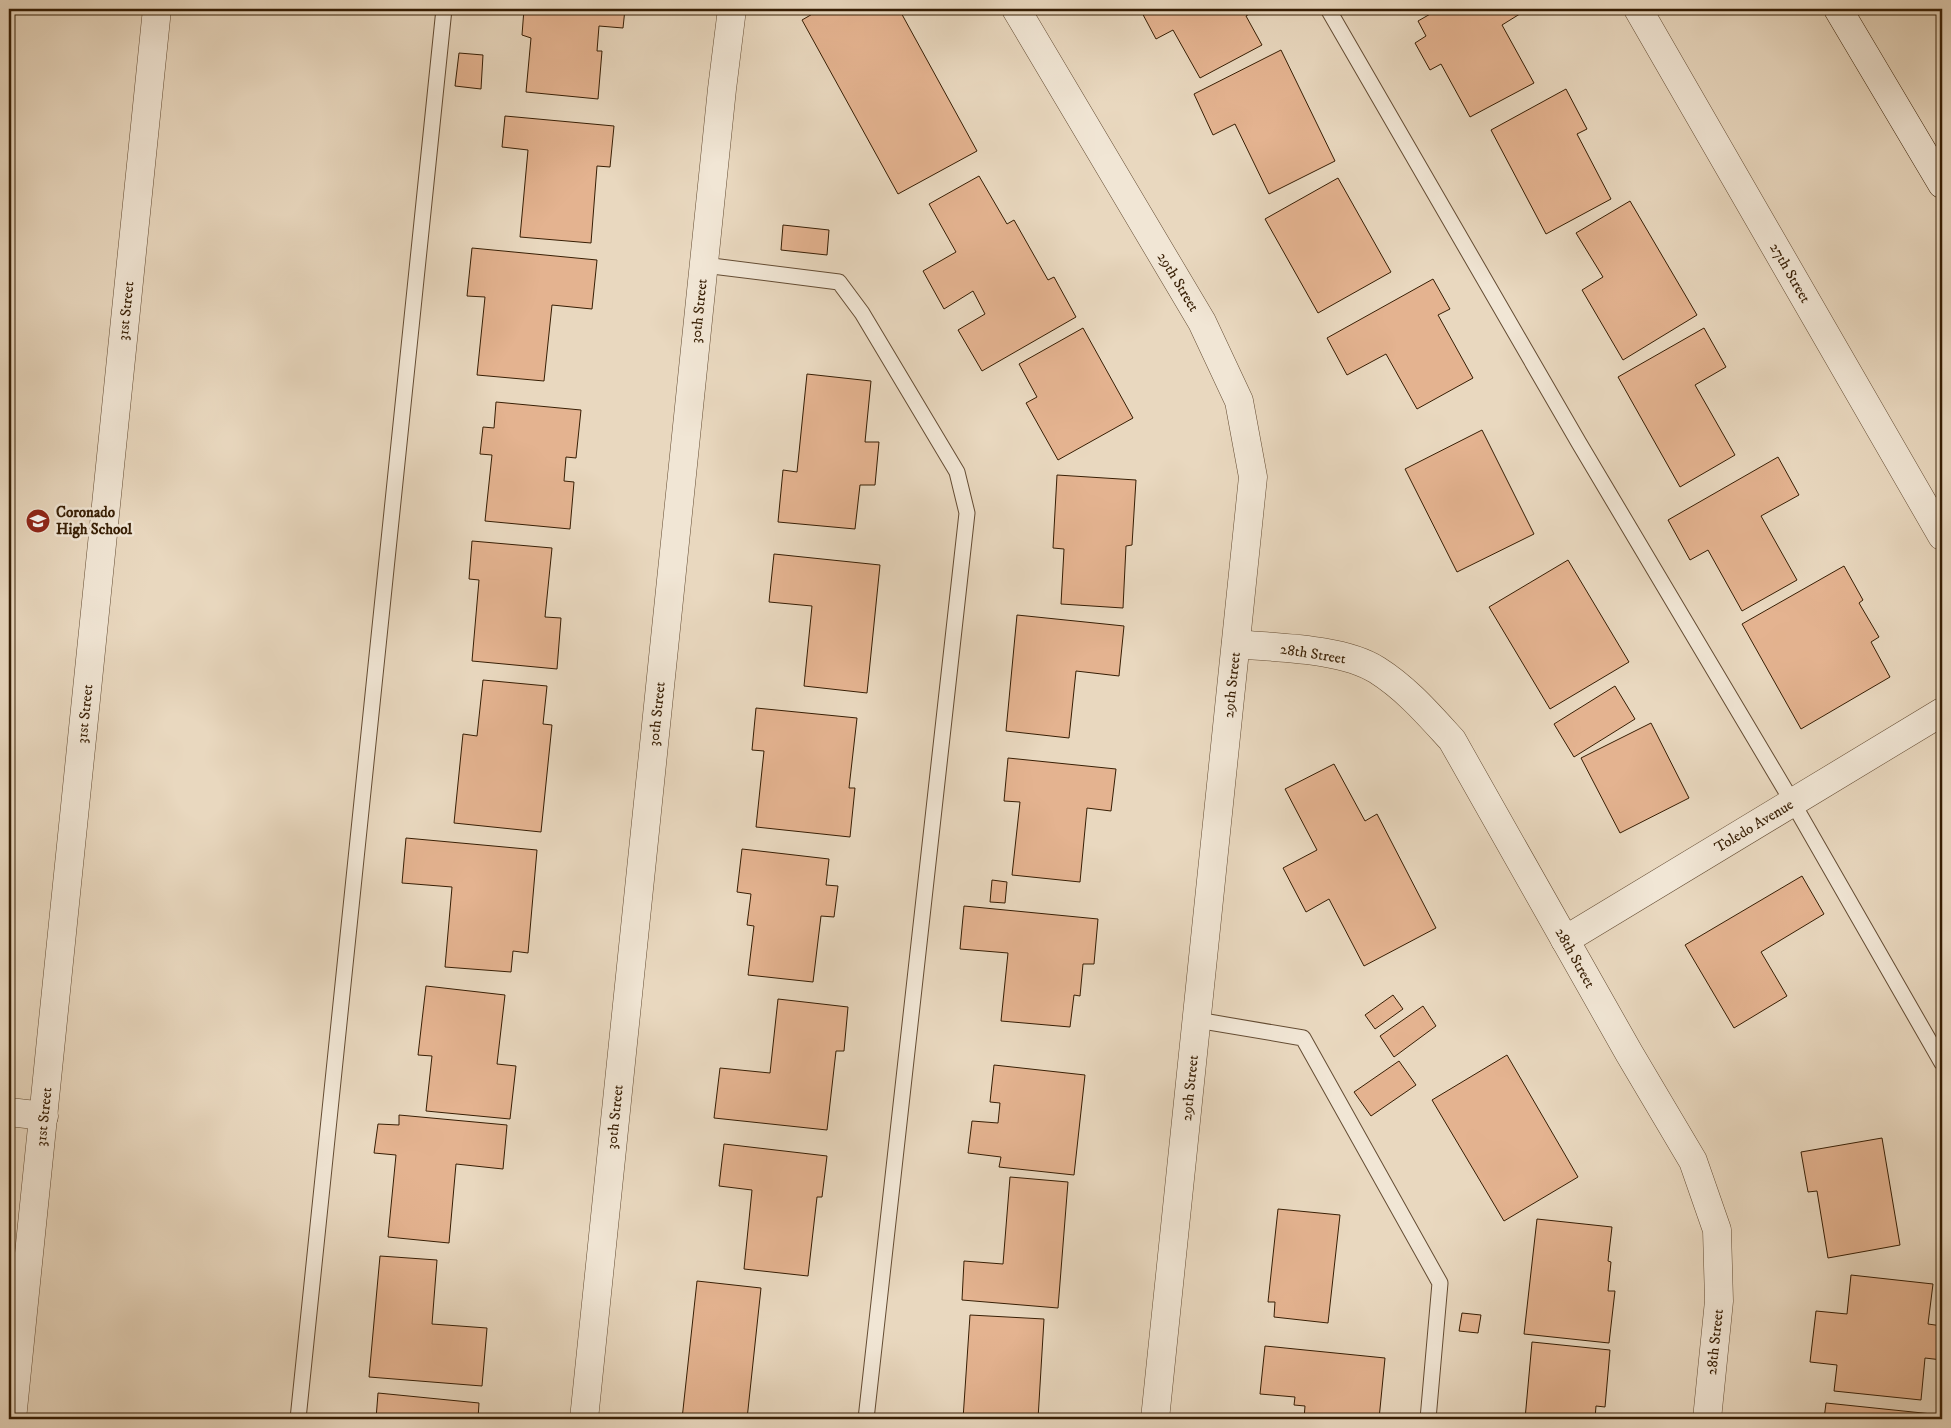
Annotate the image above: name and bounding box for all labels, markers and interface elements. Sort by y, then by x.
street label: 27th Street [1765,240,1815,307]
street label: 29th Street [1153,249,1203,315]
street label: 30th Street [686,277,712,344]
street label: 31st Street [113,280,139,342]
place label: Coronado High School [56,503,133,539]
school or university icon: Coronado High School [25,508,51,534]
street label: 28th Street [1279,639,1347,669]
street label: 29th Street [1219,651,1245,719]
street label: 30th Street [644,680,670,747]
street label: 31st Street [72,683,98,745]
street label: Toledo Avenue [1711,795,1797,857]
street label: 28th Street [1551,924,1599,992]
street label: 29th Street [1177,1054,1203,1122]
street label: 30th Street [602,1083,628,1150]
street label: 31st Street [31,1086,57,1148]
street label: 28th Street [1702,1308,1728,1376]

